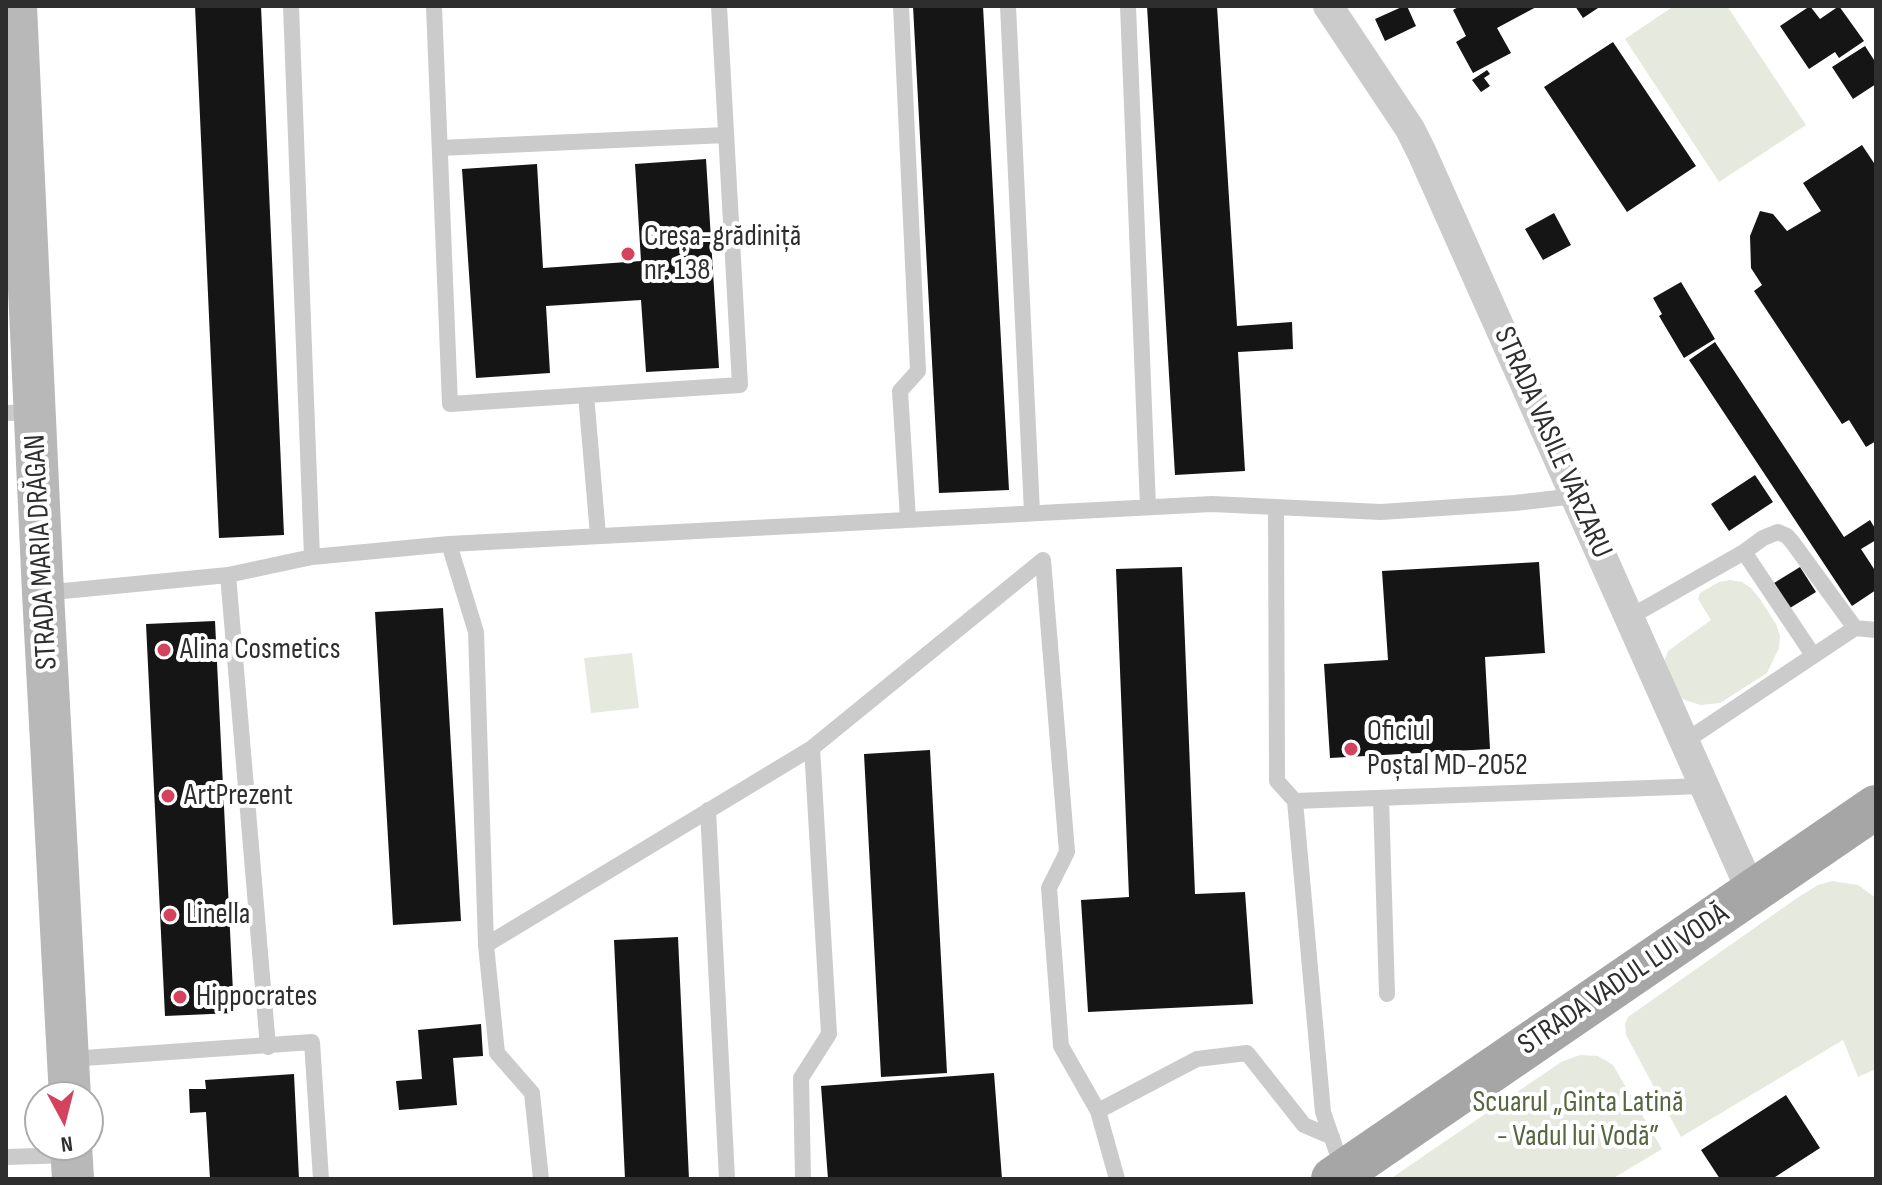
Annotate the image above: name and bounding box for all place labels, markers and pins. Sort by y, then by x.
place label: Creșa-grădiniță nr. 138 [644,219,801,290]
marker: Creșa-grădiniță nr. 138 [619,245,637,263]
place label: Alina Cosmetics [180,632,340,668]
marker: Alina Cosmetics [155,641,173,659]
place label: Oficiul Poștal MD-2052 [1367,714,1528,784]
marker: Oficiul Poștal MD-2052 [1342,740,1360,758]
place label: ArtPrezent [184,778,293,814]
marker: ArtPrezent [159,787,177,805]
place label: Linella [186,897,250,933]
marker: Linella [161,906,179,924]
place label: Hippocrates [196,979,317,1015]
marker: Hippocrates [171,988,189,1006]

